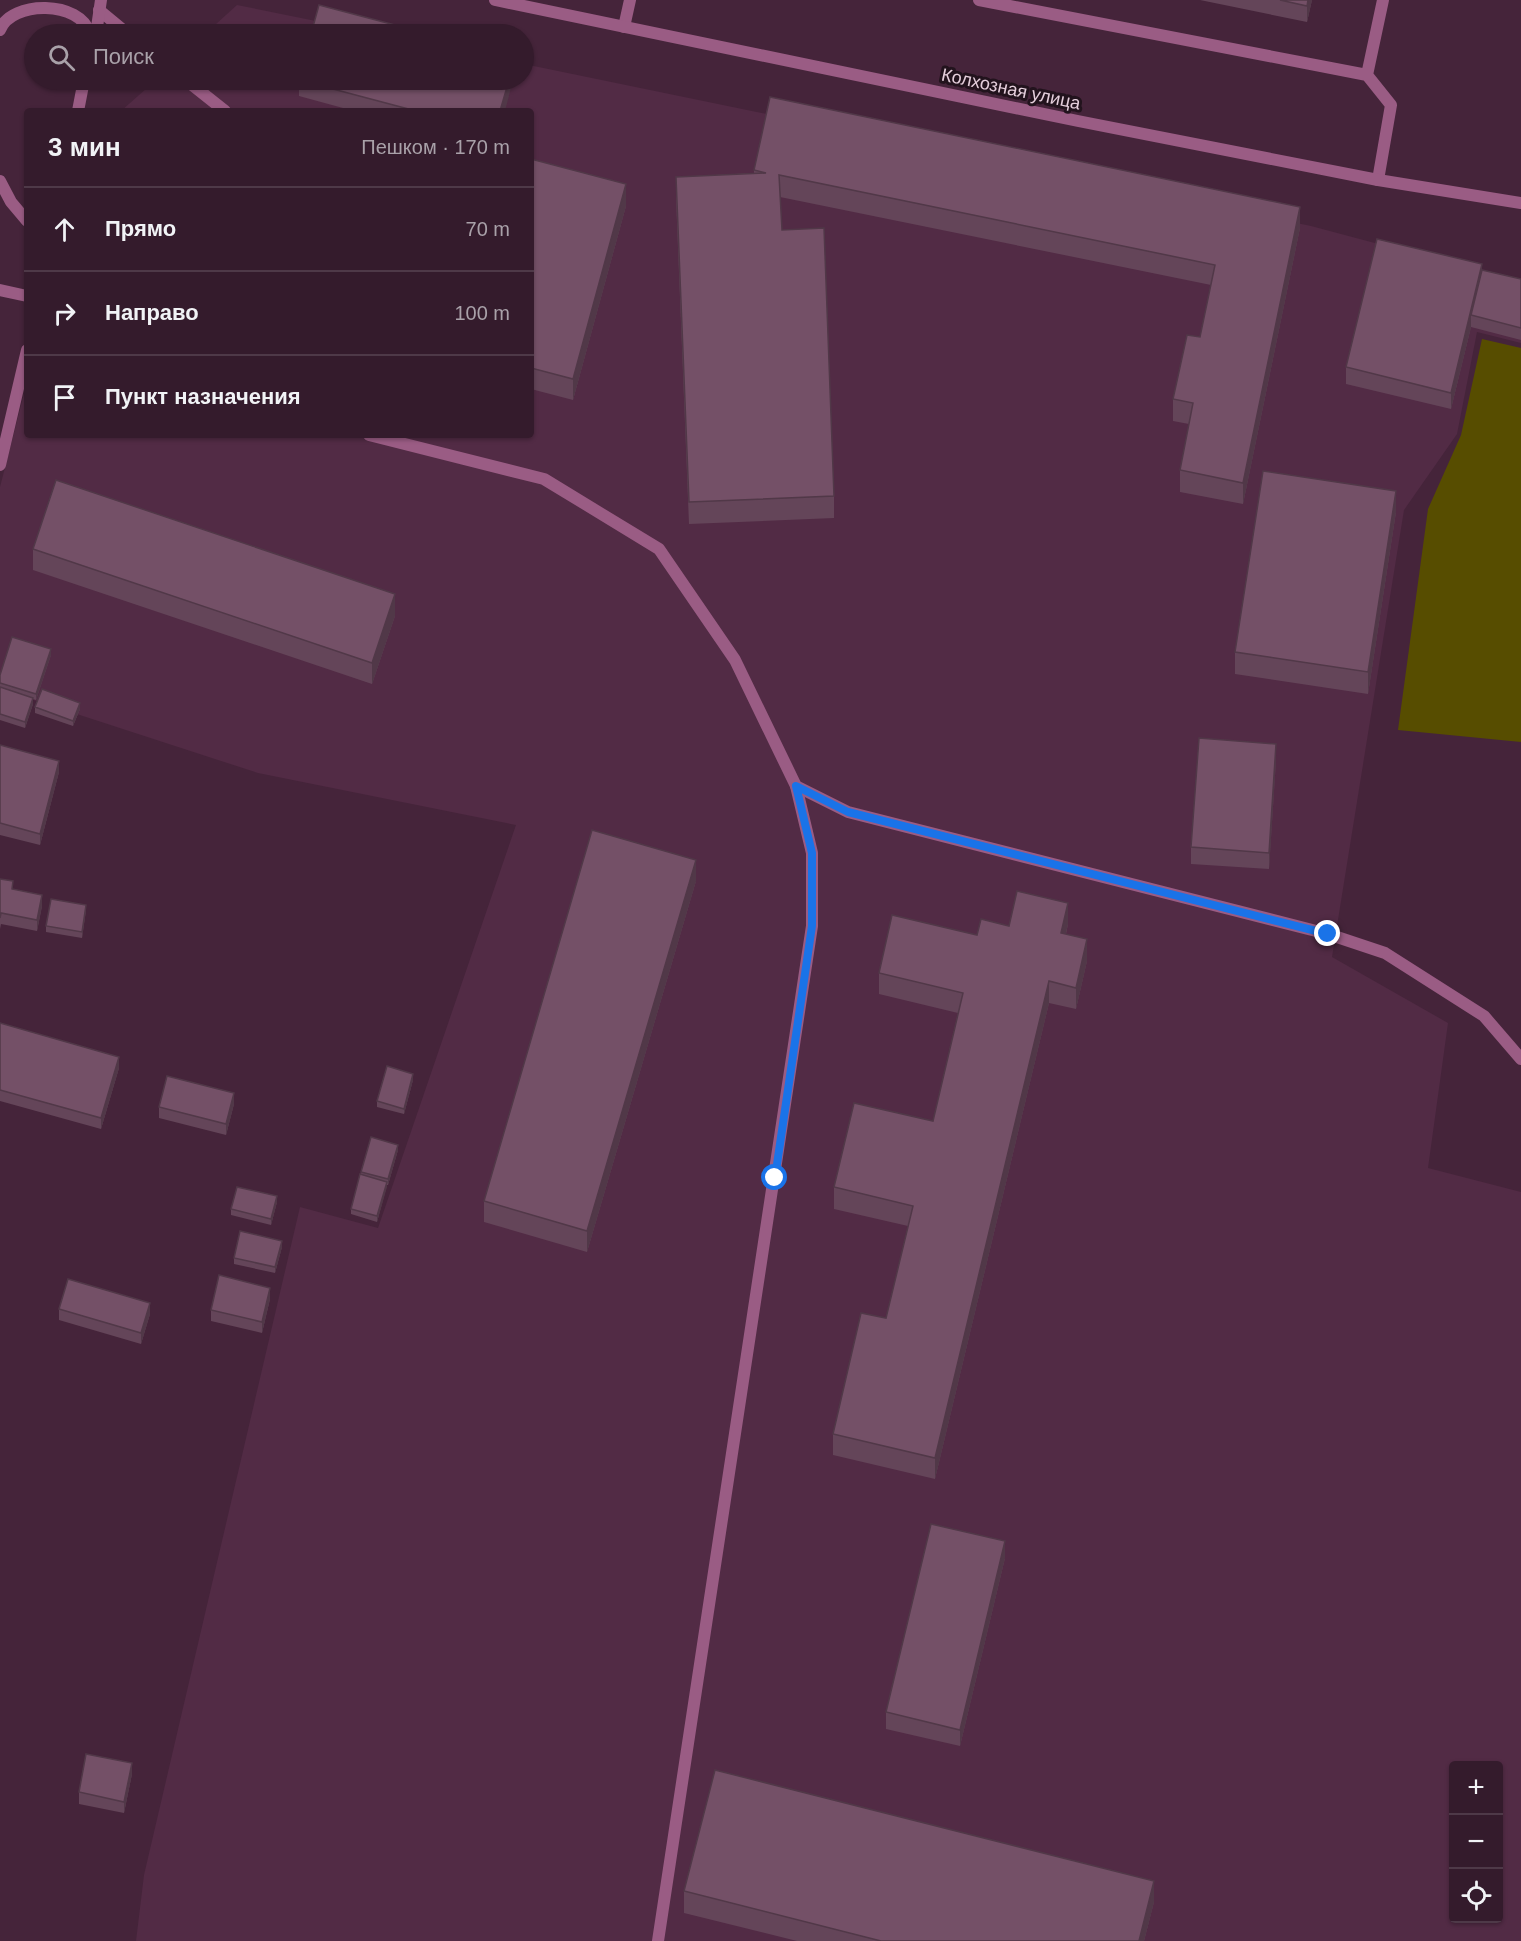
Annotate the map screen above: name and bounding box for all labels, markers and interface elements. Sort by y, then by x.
search box [24,24,534,90]
icon: search [45,41,78,74]
text: Поиск [93,44,154,69]
street label: Колхозная улица [940,64,1083,114]
text: 3 мин [48,132,121,162]
text: Пешком · 170 m [361,136,510,158]
icon: ahead [48,213,81,246]
text: Прямо [105,216,176,241]
text: 70 m [466,218,510,240]
icon: right [48,297,81,330]
text: Направо [105,300,199,325]
text: 100 m [454,302,510,324]
icon: arrive [48,381,81,414]
text: Пункт назначения [105,384,301,409]
route end [1314,920,1340,946]
route start [761,1164,787,1190]
map controls [1449,1761,1503,1923]
button: + [1449,1761,1503,1815]
button: − [1449,1815,1503,1869]
button: locate [1449,1869,1503,1923]

